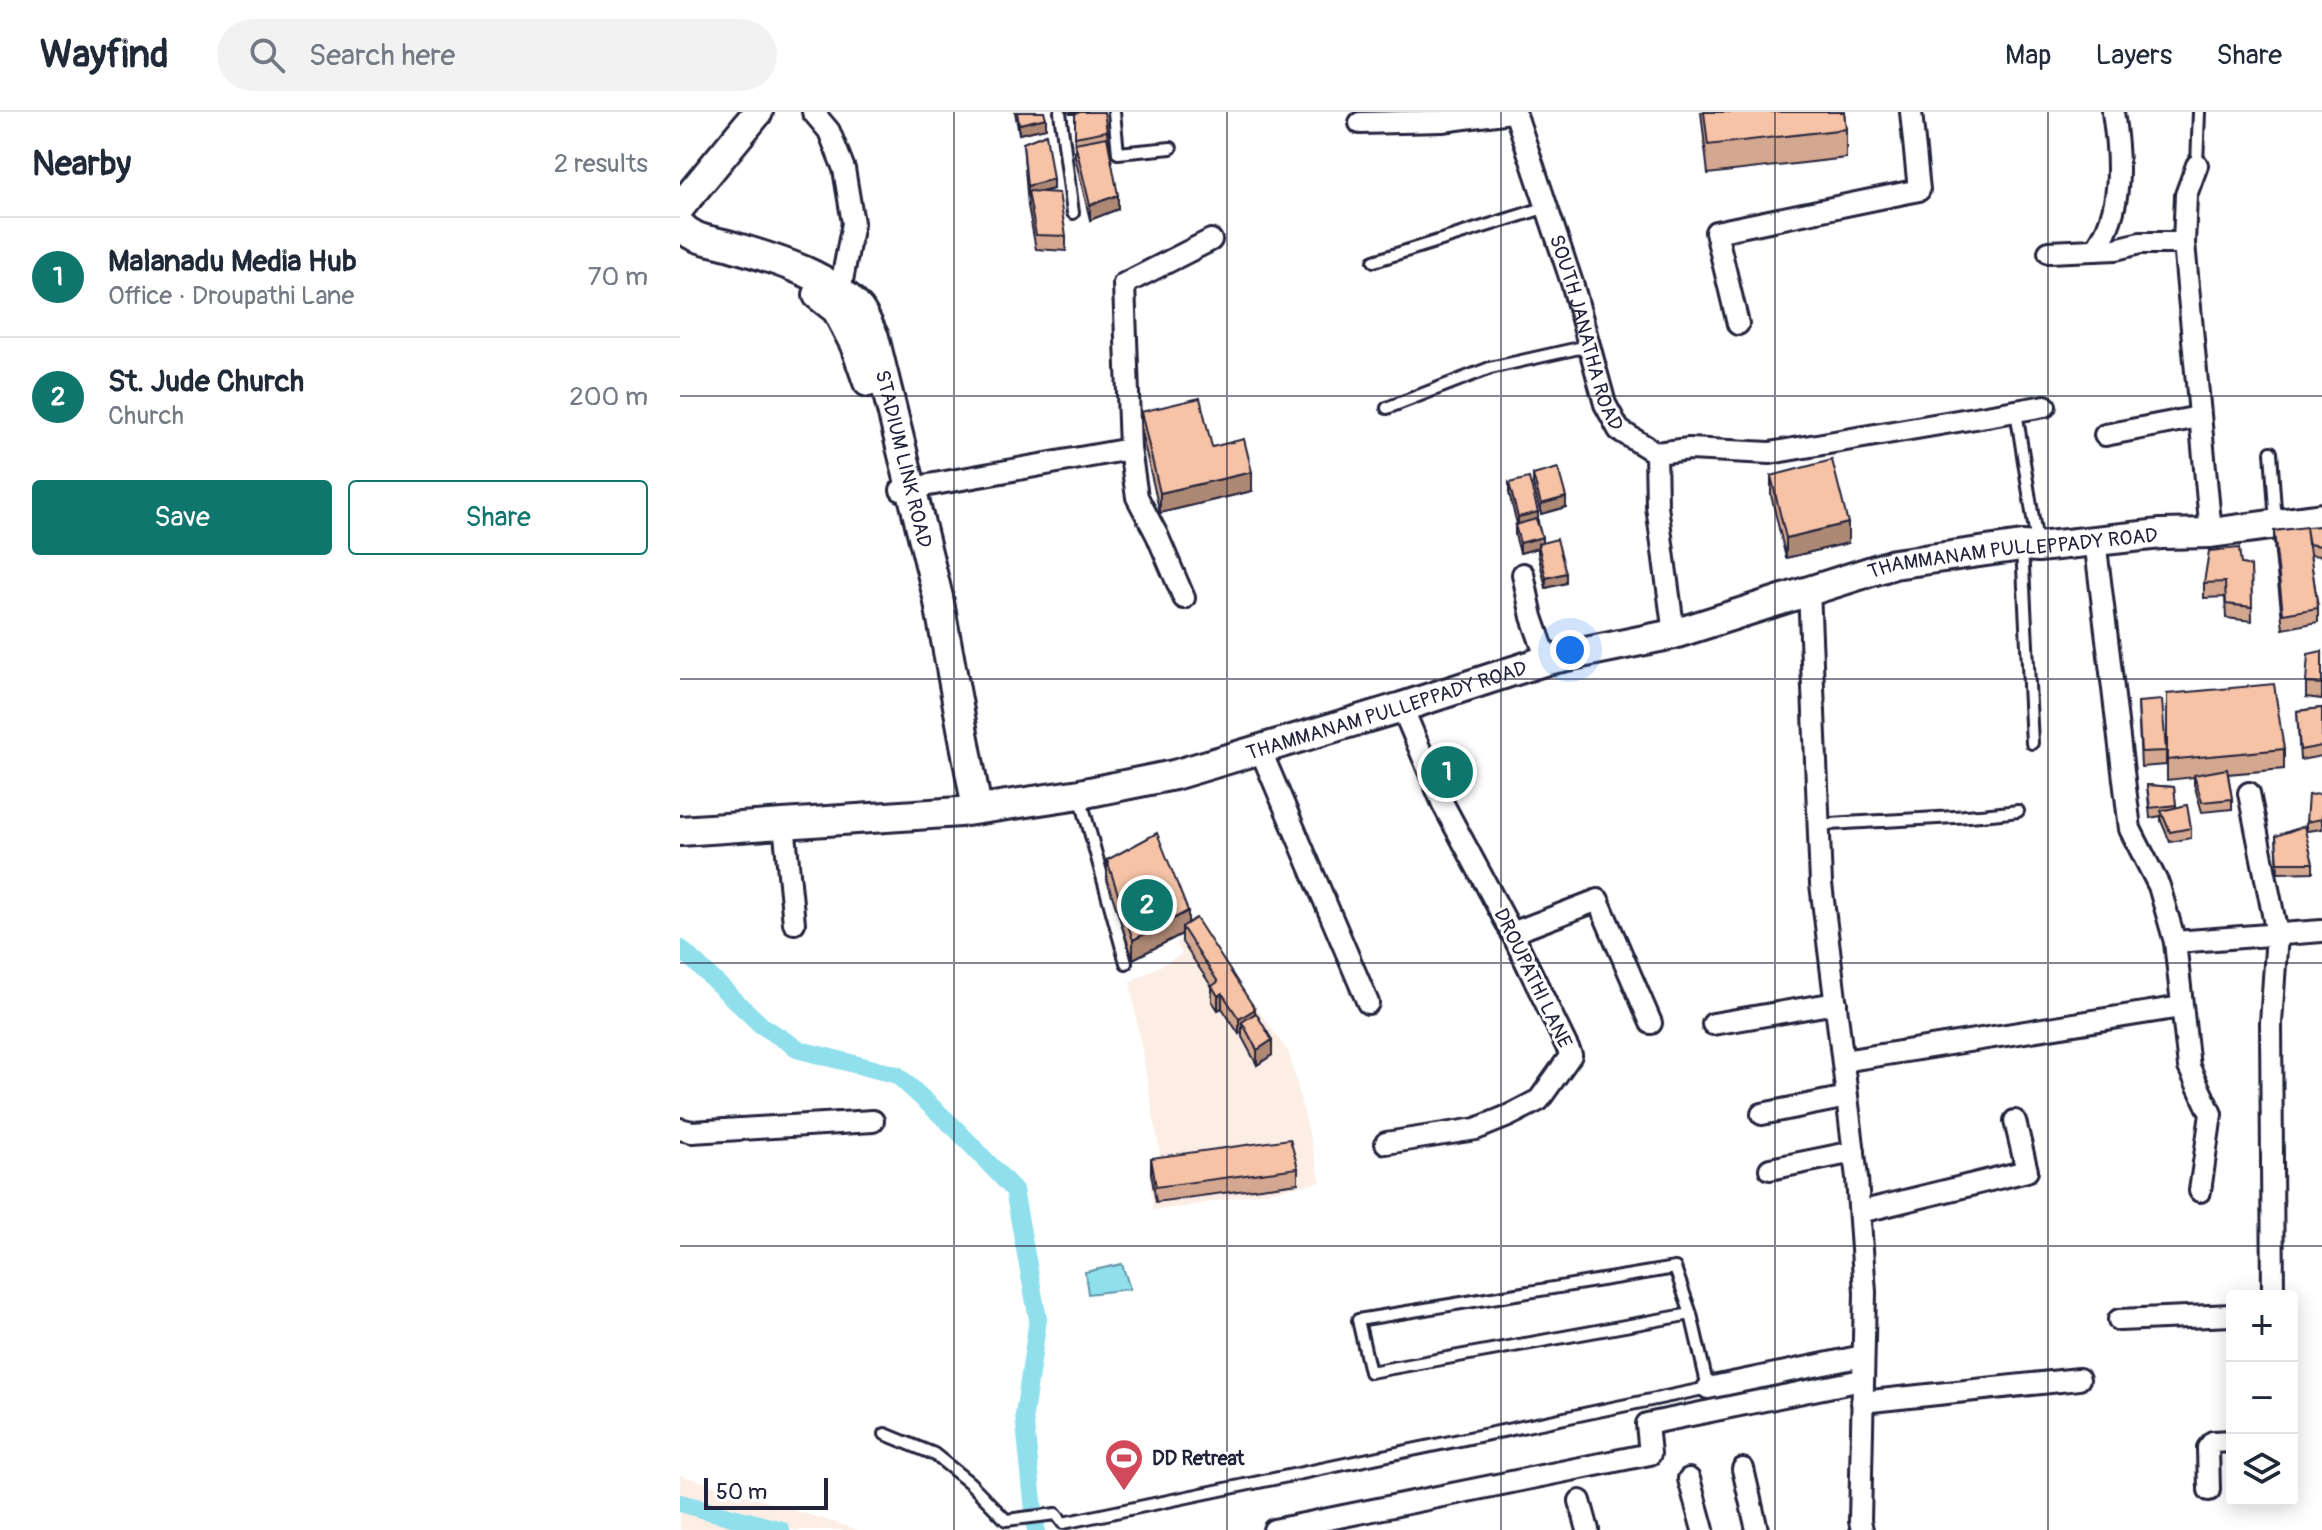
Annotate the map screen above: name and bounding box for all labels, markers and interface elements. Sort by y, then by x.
search box [217,19,777,91]
text: Wayfind [40,31,169,79]
icon: search [245,33,289,77]
text: Search here [309,37,455,74]
text: Map [2005,38,2051,73]
text: Layers [2095,38,2172,73]
text: Share [2216,38,2282,73]
text: Nearby [32,143,131,186]
text: 2 results [554,148,648,180]
street label: SOUTH JANATHA ROAD [1544,231,1629,435]
text: Malanadu Media Hub [108,243,357,280]
text: 1 [53,261,63,293]
text: 70 m [588,261,648,293]
text: Office · Droupathi Lane [108,280,354,312]
text: St. Jude Church [108,363,304,400]
street label: STADIUM LINK ROAD [870,367,938,550]
text: 2 [51,381,65,413]
text: 200 m [569,381,648,413]
text: Church [108,400,184,432]
button: Save [32,480,332,555]
button: Share [348,480,648,555]
street label: THAMMANAM PULLEPPADY ROAD [1865,522,2159,584]
your location [1550,630,1590,670]
street label: THAMMANAM PULLEPPADY ROAD [1243,655,1530,765]
pin: 1 [1421,742,1473,802]
pin: 2 [1121,875,1173,935]
street label: DROUPATHI LANE [1488,904,1578,1052]
map controls [2226,1290,2298,1506]
button: + [2226,1290,2298,1362]
button: − [2226,1362,2298,1434]
button: layers [2226,1434,2298,1506]
sports icon: DD Retreat [1103,1437,1145,1492]
place label: DD Retreat [1152,1446,1245,1471]
scale bar [704,1474,828,1510]
text: 50 m [716,1478,767,1506]

